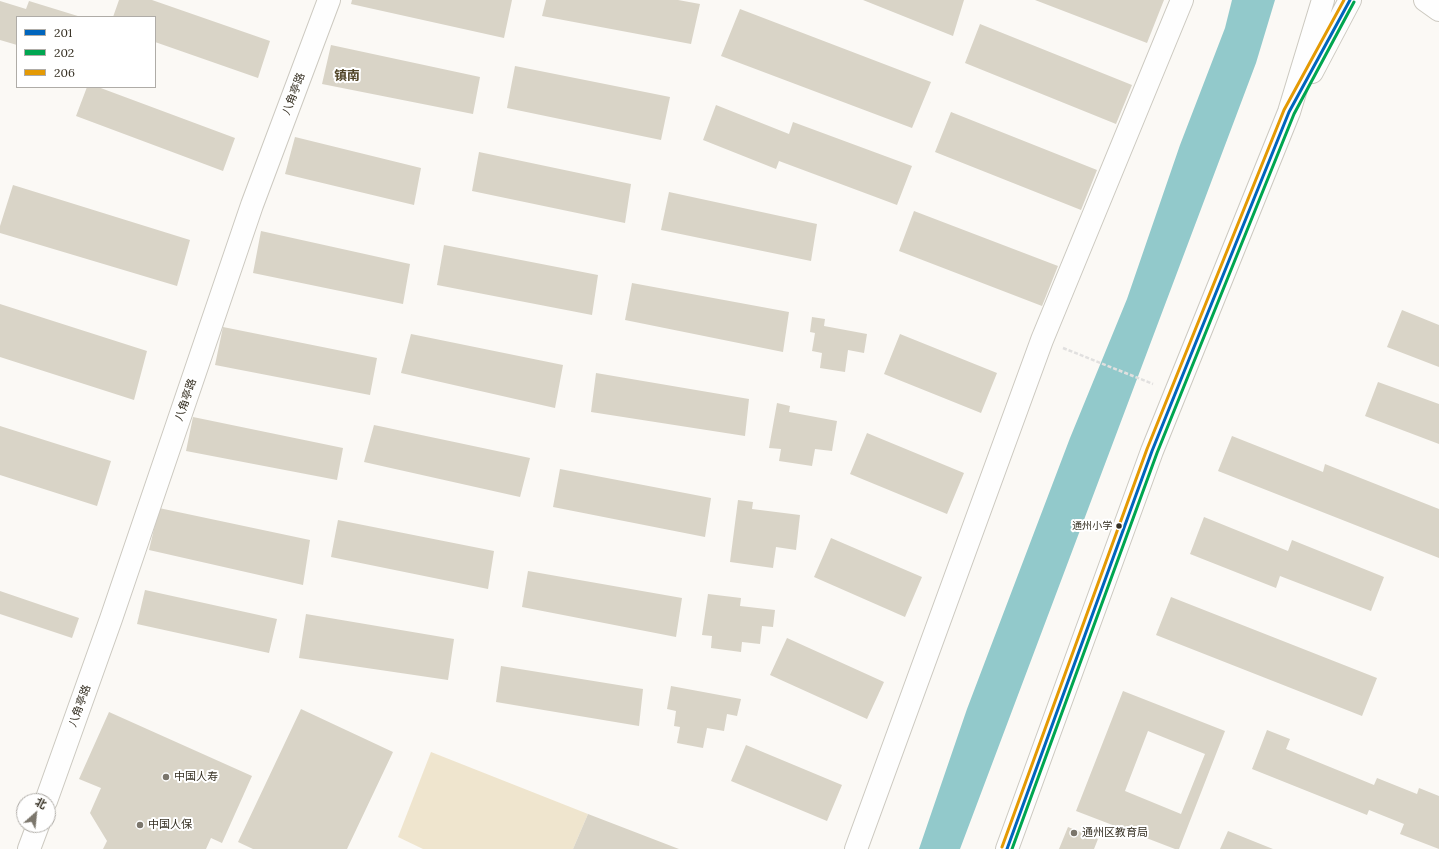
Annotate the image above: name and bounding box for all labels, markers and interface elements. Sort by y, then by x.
legend [16,16,156,88]
text: 201 [54,25,72,40]
text: 202 [54,45,74,60]
text: 206 [54,65,75,80]
district label: 镇南 [334,68,360,84]
street label: 八角亭路 [280,71,308,117]
street label: 八角亭路 [173,377,199,423]
place label: 通州小学 [1072,520,1112,532]
marker: 通州小学 [1114,521,1124,531]
street label: 八角亭路 [66,683,94,729]
place label: 中国人寿 [174,770,218,784]
marker: 中国人寿 [161,772,171,782]
north arrow [16,793,56,833]
text: 北 [33,794,49,812]
place label: 中国人保 [148,818,192,832]
marker: 中国人保 [135,820,145,830]
place label: 通州区教育局 [1082,826,1148,840]
marker: 通州区教育局 [1069,828,1079,838]

